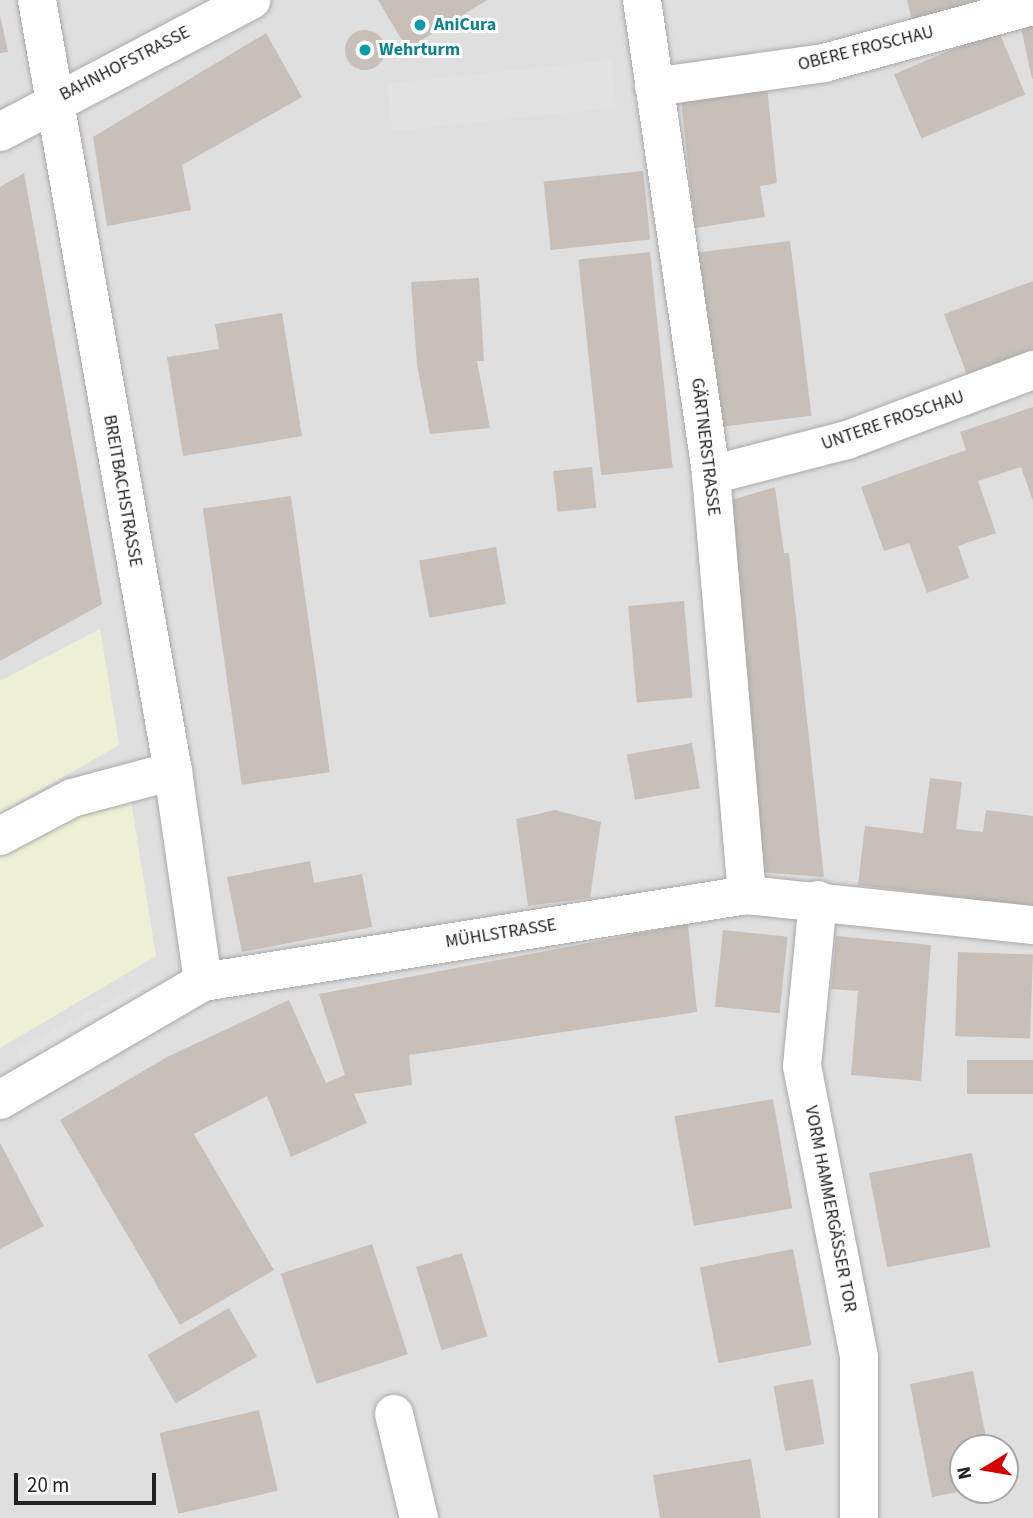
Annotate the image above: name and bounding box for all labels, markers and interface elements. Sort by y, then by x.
place label: AniCura [434,14,496,36]
marker: AniCura [412,17,428,33]
street label: BAHNHOFSTRASSE [56,22,194,106]
street label: OBERE FROSCHAU [796,22,936,76]
place label: Wehrturm [379,39,460,61]
marker: Wehrturm [357,42,373,58]
street label: GÄRTNERSTRASSE [686,377,724,517]
street label: UNTERE FROSCHAU [819,386,967,456]
street label: BREITBACHSTRASSE [98,413,146,569]
street label: MÜHLSTRASSE [444,915,558,953]
street label: VORM HAMMERGÄSSER TOR [799,1104,861,1314]
north arrow [949,1434,1019,1504]
scale bar [18,1458,159,1502]
text: N [950,1464,979,1482]
text: 20 m [27,1470,69,1500]

